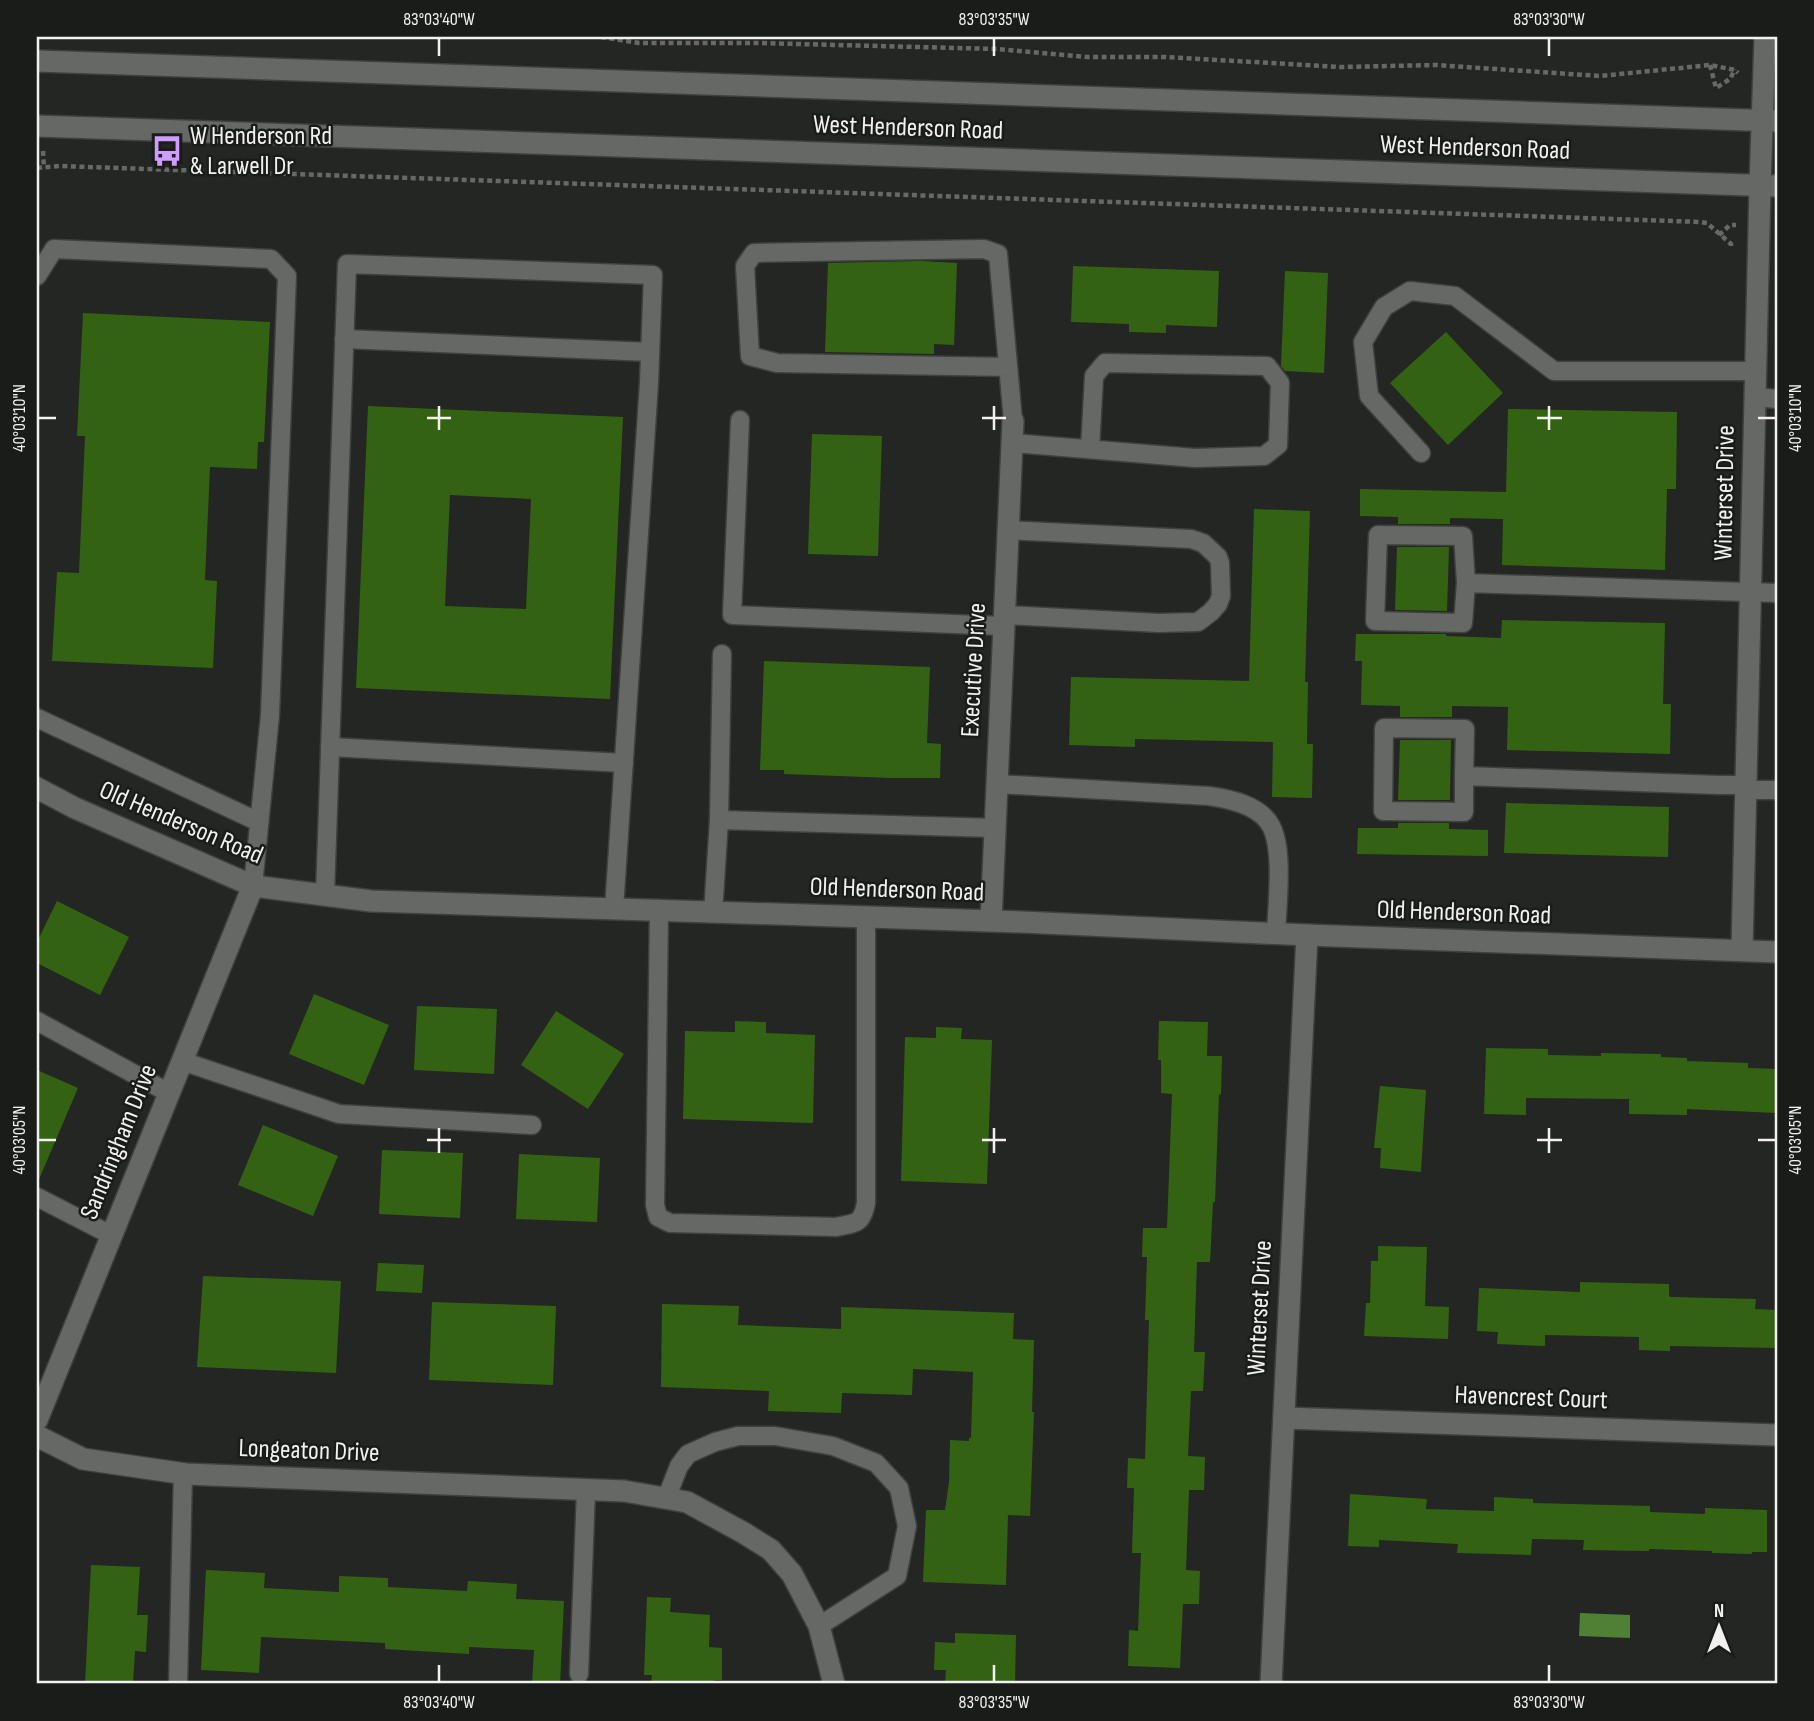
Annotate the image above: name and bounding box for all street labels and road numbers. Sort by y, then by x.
street label: West Henderson Road [812,109,1004,147]
street label: West Henderson Road [1379,129,1571,167]
street label: Winterset Drive [1708,425,1742,561]
street label: Executive Drive [955,602,993,738]
street label: Old Henderson Road [95,775,267,871]
street label: Old Henderson Road [809,871,985,909]
street label: Old Henderson Road [1376,894,1552,932]
street label: Sandringham Drive [74,1060,164,1224]
street label: Winterset Drive [1241,1240,1279,1376]
street label: Havencrest Court [1454,1380,1608,1416]
street label: Longeaton Drive [238,1433,380,1469]

